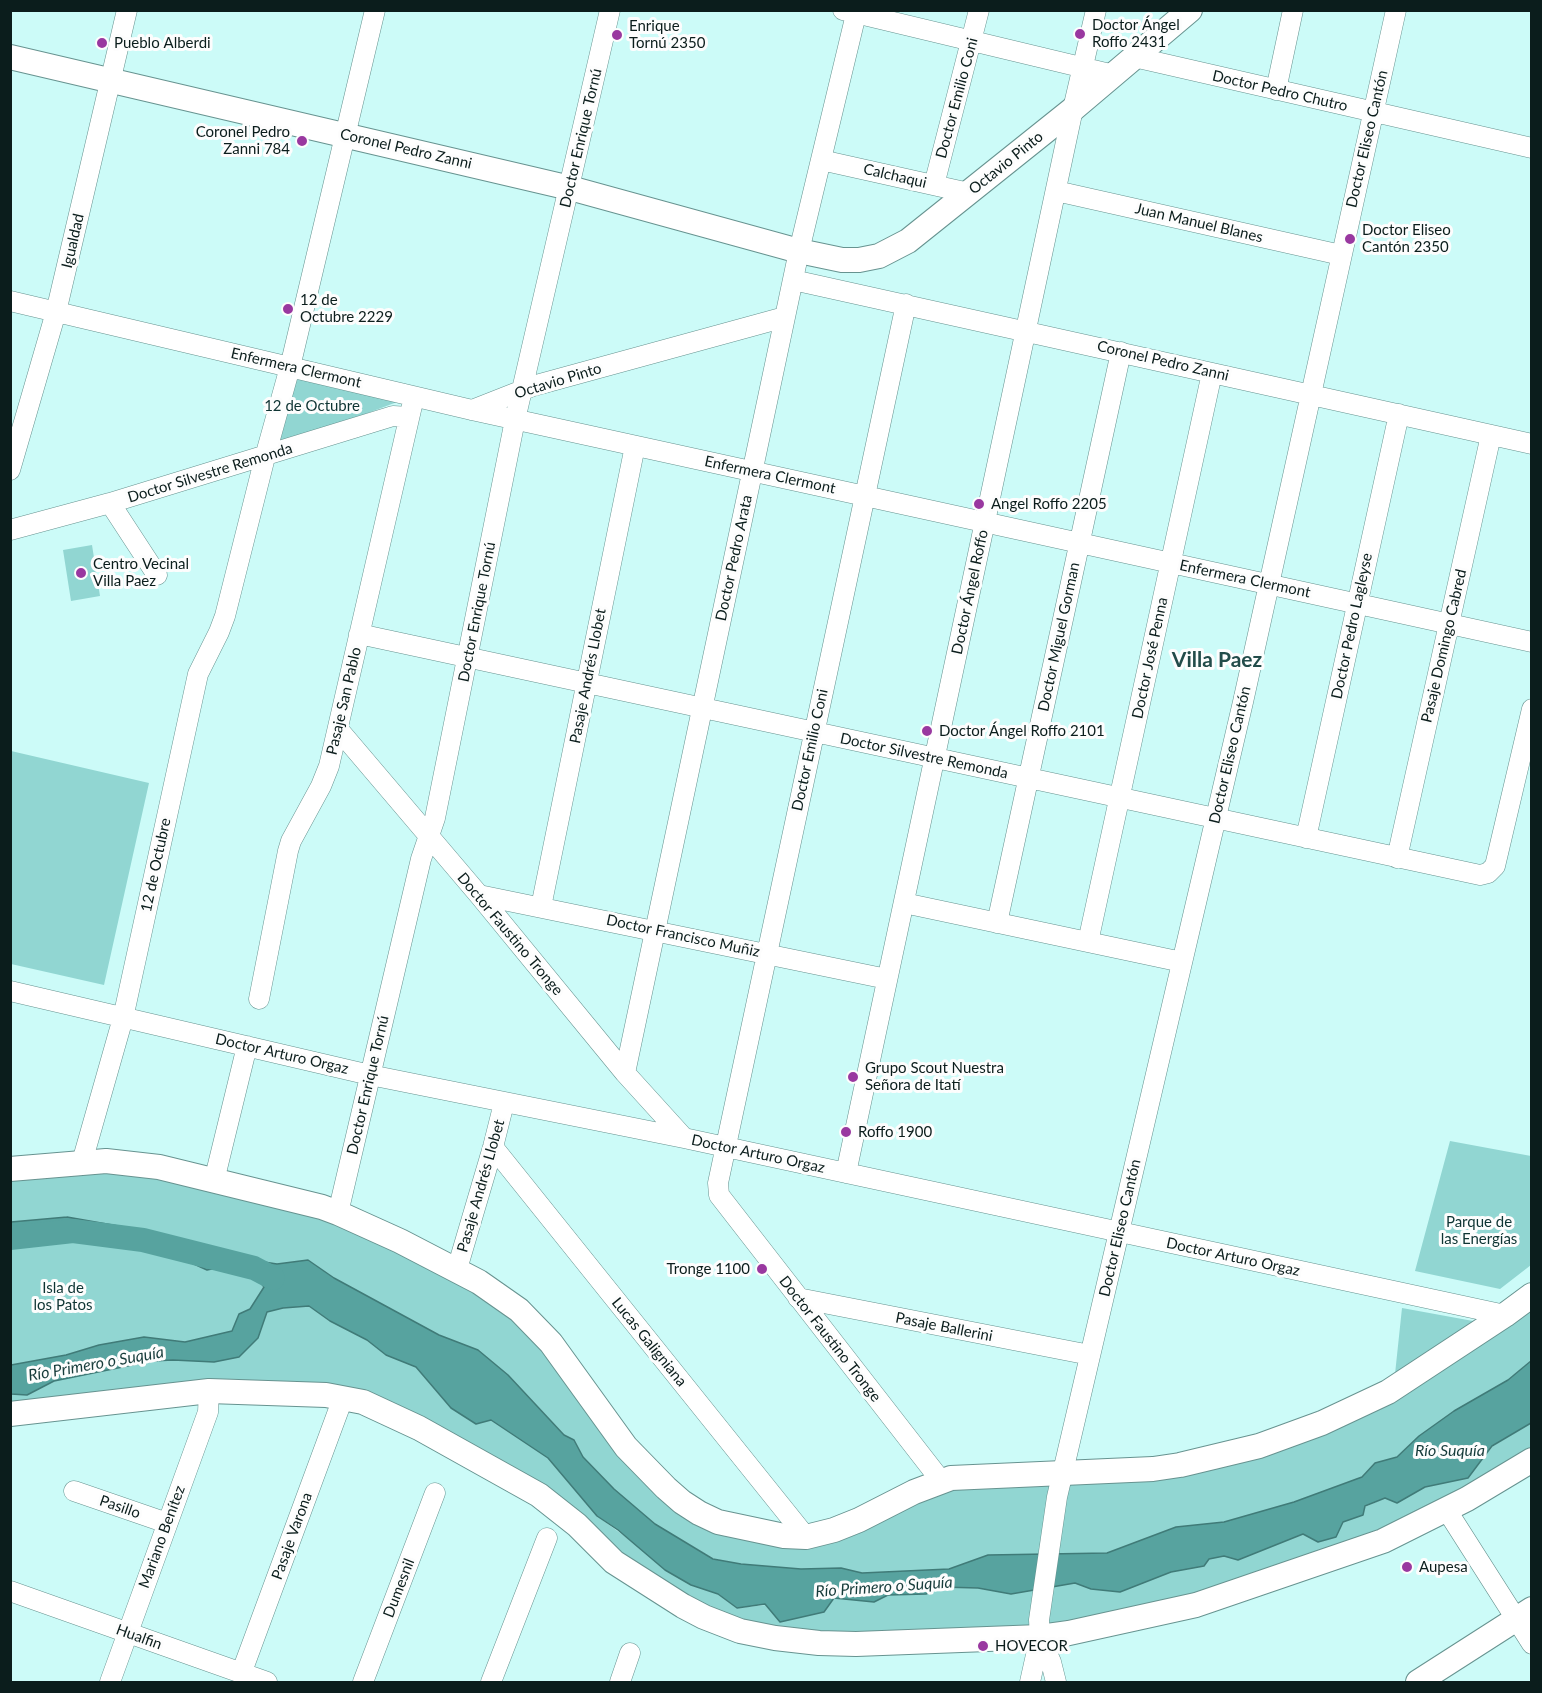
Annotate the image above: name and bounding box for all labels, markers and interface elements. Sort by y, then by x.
place label: Doctor Ángel Roffo 2431 [1092,16,1180,51]
place label: Enrique Tornú 2350 [629,17,705,52]
marker: Doctor Ángel Roffo 2431 [1073,27,1087,41]
marker: Enrique Tornú 2350 [610,28,624,42]
place label: Pueblo Alberdi [114,34,211,52]
marker: Pueblo Alberdi [95,36,109,50]
street label: Doctor Emilio Coni [932,36,982,160]
street label: Doctor Enrique Tornú [556,67,606,209]
street label: Doctor Pedro Chutro [1211,67,1349,115]
street label: Doctor Eliseo Cantón [1342,68,1392,210]
place label: Coronel Pedro Zanni 784 [196,123,290,158]
street label: Coronel Pedro Zanni [338,125,474,173]
street label: Octavio Pinto [965,128,1047,198]
marker: Coronel Pedro Zanni 784 [295,134,309,148]
street label: Calchaqui [862,160,928,192]
street label: Juan Manuel Blanes [1133,200,1265,246]
street label: Igualdad [58,212,88,270]
place label: Doctor Eliseo Cantón 2350 [1362,221,1451,256]
marker: Doctor Eliseo Cantón 2350 [1343,232,1357,246]
place label: 12 de Octubre 2229 [300,291,393,326]
marker: 12 de Octubre 2229 [281,302,295,316]
street label: Coronel Pedro Zanni [1095,337,1231,385]
street label: Enfermera Clermont [229,344,363,392]
street label: Octavio Pinto [512,359,604,403]
park label: 12 de Octubre [264,397,360,415]
street label: Doctor Silvestre Remonda [125,439,295,507]
street label: Enfermera Clermont [703,452,837,498]
street label: Doctor Pedro Arata [712,493,756,623]
place label: Angel Roffo 2205 [991,495,1107,513]
marker: Angel Roffo 2205 [972,497,986,511]
street label: Doctor Ángel Roffo [948,528,992,656]
street label: Doctor Enrique Tornú [455,540,499,684]
street label: Doctor Pedro Lagleyse [1328,551,1376,701]
place label: Centro Vecinal Villa Paez [93,555,189,590]
street label: Enfermera Clermont [1178,556,1312,602]
street label: Doctor Miguel Gorman [1034,561,1084,713]
marker: Centro Vecinal Villa Paez [74,566,88,580]
street label: Pasaje Domingo Cabred [1418,567,1470,725]
street label: Doctor José Penna [1128,596,1172,720]
street label: Pasaje Andrés Llobet [566,607,610,745]
street label: Pasaje San Pablo [323,645,365,757]
district label: Villa Paez [1172,647,1262,673]
street label: Doctor Eliseo Cantón [1205,684,1255,826]
street label: Doctor Emilio Coni [788,687,832,813]
place label: Doctor Ángel Roffo 2101 [939,722,1105,740]
marker: Doctor Ángel Roffo 2101 [920,724,934,738]
street label: Doctor Silvestre Remonda [838,729,1010,783]
street label: 12 de Octubre [137,816,175,914]
street label: Doctor Faustino Tronge [453,869,567,999]
street label: Doctor Francisco Muñiz [605,911,761,961]
street label: Doctor Enrique Tornú [343,1014,393,1156]
street label: Doctor Arturo Orgaz [214,1030,350,1078]
place label: Grupo Scout Nuestra Señora de Itatí [865,1059,1004,1094]
marker: Grupo Scout Nuestra Señora de Itatí [846,1070,860,1084]
street label: Pasaje Andrés Llobet [453,1118,509,1254]
place label: Roffo 1900 [858,1123,932,1141]
marker: Roffo 1900 [839,1125,853,1139]
street label: Doctor Arturo Orgaz [690,1131,826,1177]
street label: Doctor Eliseo Cantón [1095,1157,1145,1299]
park label: Parque de las Energías [1441,1213,1517,1248]
street label: Doctor Arturo Orgaz [1165,1234,1301,1280]
place label: Tronge 1100 [667,1260,750,1278]
marker: Tronge 1100 [755,1262,769,1276]
street label: Doctor Faustino Tronge [775,1273,885,1405]
park label: Isla de los Patos [34,1279,92,1314]
street label: Lucas Galigniana [608,1294,690,1390]
street label: Pasaje Ballerini [894,1309,994,1345]
water label: Río Primero o Suquía [27,1343,165,1385]
water label: Río Suquía [1415,1441,1485,1461]
street label: Mariano Benítez [135,1483,189,1591]
street label: Pasaje Varona [268,1490,316,1582]
street label: Pasillo [97,1492,143,1522]
street label: Dumesnil [380,1556,418,1620]
place label: Aupesa [1419,1558,1468,1576]
marker: Aupesa [1400,1560,1414,1574]
water label: Río Primero o Suquía [815,1573,953,1601]
street label: Hualfin [114,1620,164,1654]
place label: HOVECOR [995,1637,1068,1655]
marker: HOVECOR [976,1639,990,1653]

